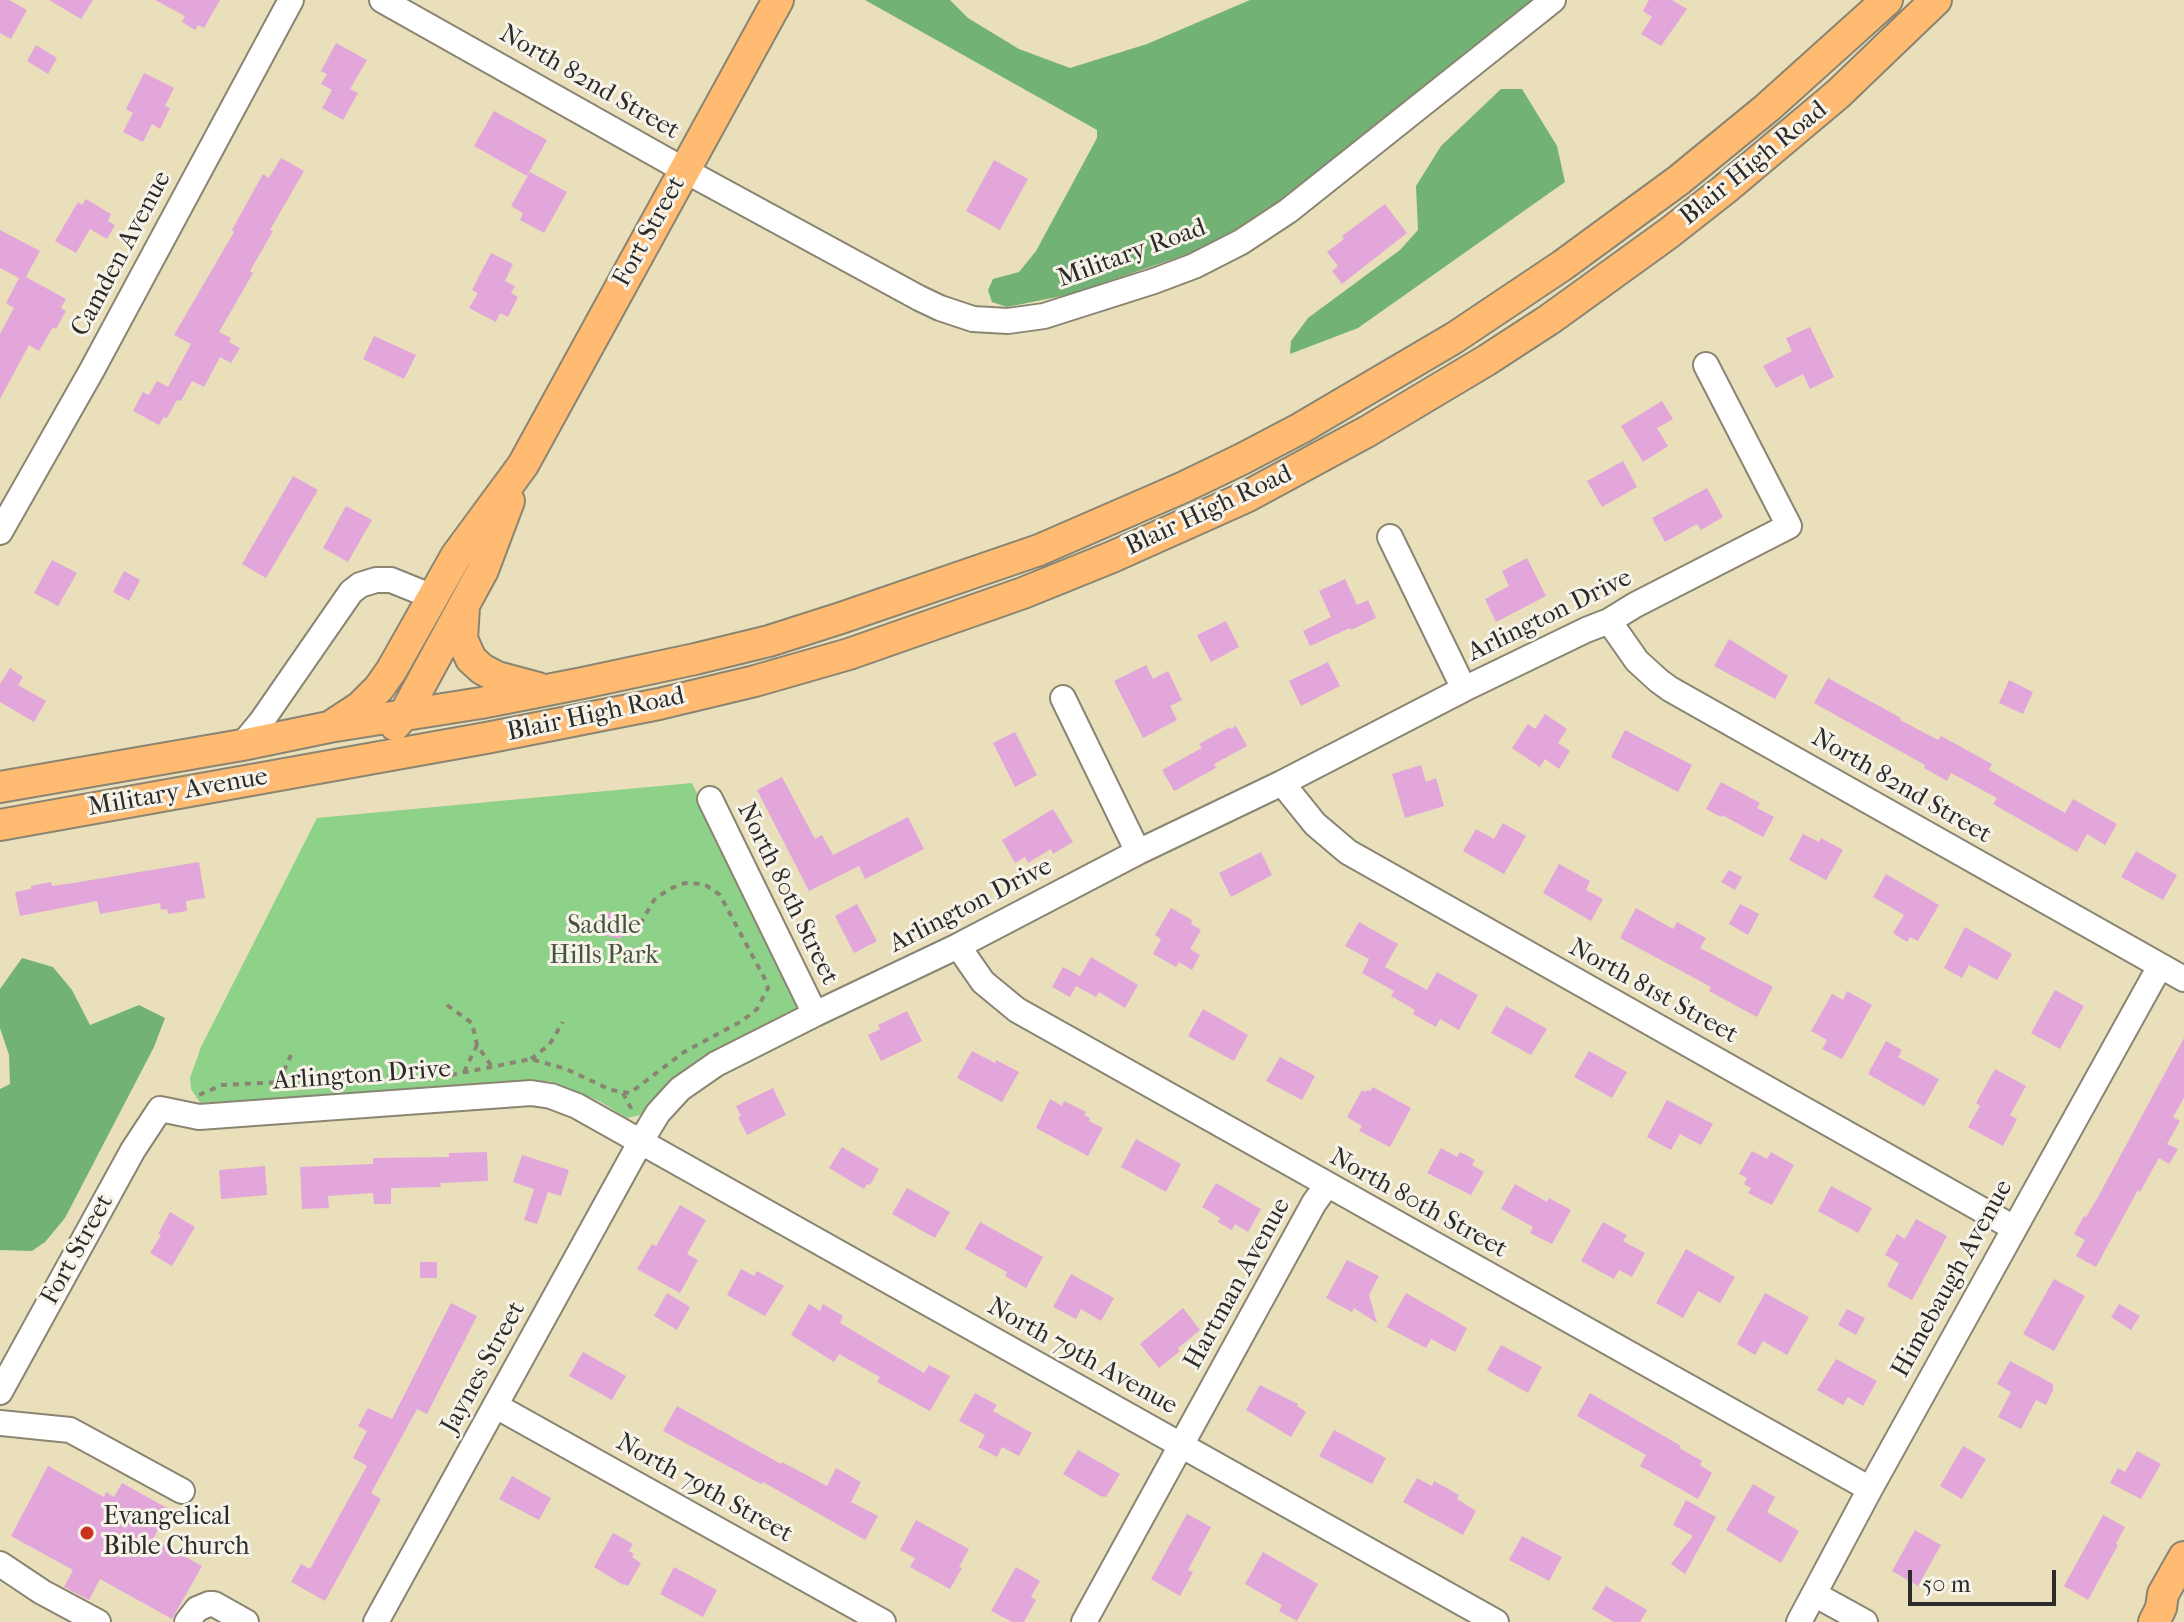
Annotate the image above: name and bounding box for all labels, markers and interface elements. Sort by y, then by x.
street label: North 82nd Street [493,19,685,147]
street label: Blair High Road [1674,95,1834,233]
street label: Camden Avenue [65,166,179,342]
street label: Fort Street [607,171,693,293]
street label: Military Road [1053,213,1211,295]
street label: Blair High Road [1121,459,1297,563]
street label: Arlington Drive [1463,563,1637,669]
street label: Blair High Road [504,681,688,749]
street label: North 82nd Street [1805,723,1997,851]
street label: Military Avenue [86,762,270,824]
street label: North 80th Street [729,798,845,990]
street label: Arlington Drive [884,852,1058,960]
park label: Saddle Hills Park [549,911,659,972]
street label: North 81st Street [1563,933,1743,1051]
street label: Arlington Drive [272,1054,452,1098]
street label: North 80th Street [1324,1142,1512,1266]
street label: Himebaugh Avenue [1886,1175,2020,1383]
street label: Fort Street [35,1189,121,1311]
street label: Hartman Avenue [1178,1193,1298,1375]
street label: North 79th Avenue [982,1292,1182,1422]
street label: Jaynes Street [435,1297,533,1439]
street label: North 79th Street [610,1428,798,1550]
place label: Evangelical Bible Church [103,1502,250,1564]
marker: Evangelical Bible Church [78,1524,96,1542]
scale bar [1912,1554,2060,1604]
text: 50 m [1922,1570,1971,1598]

